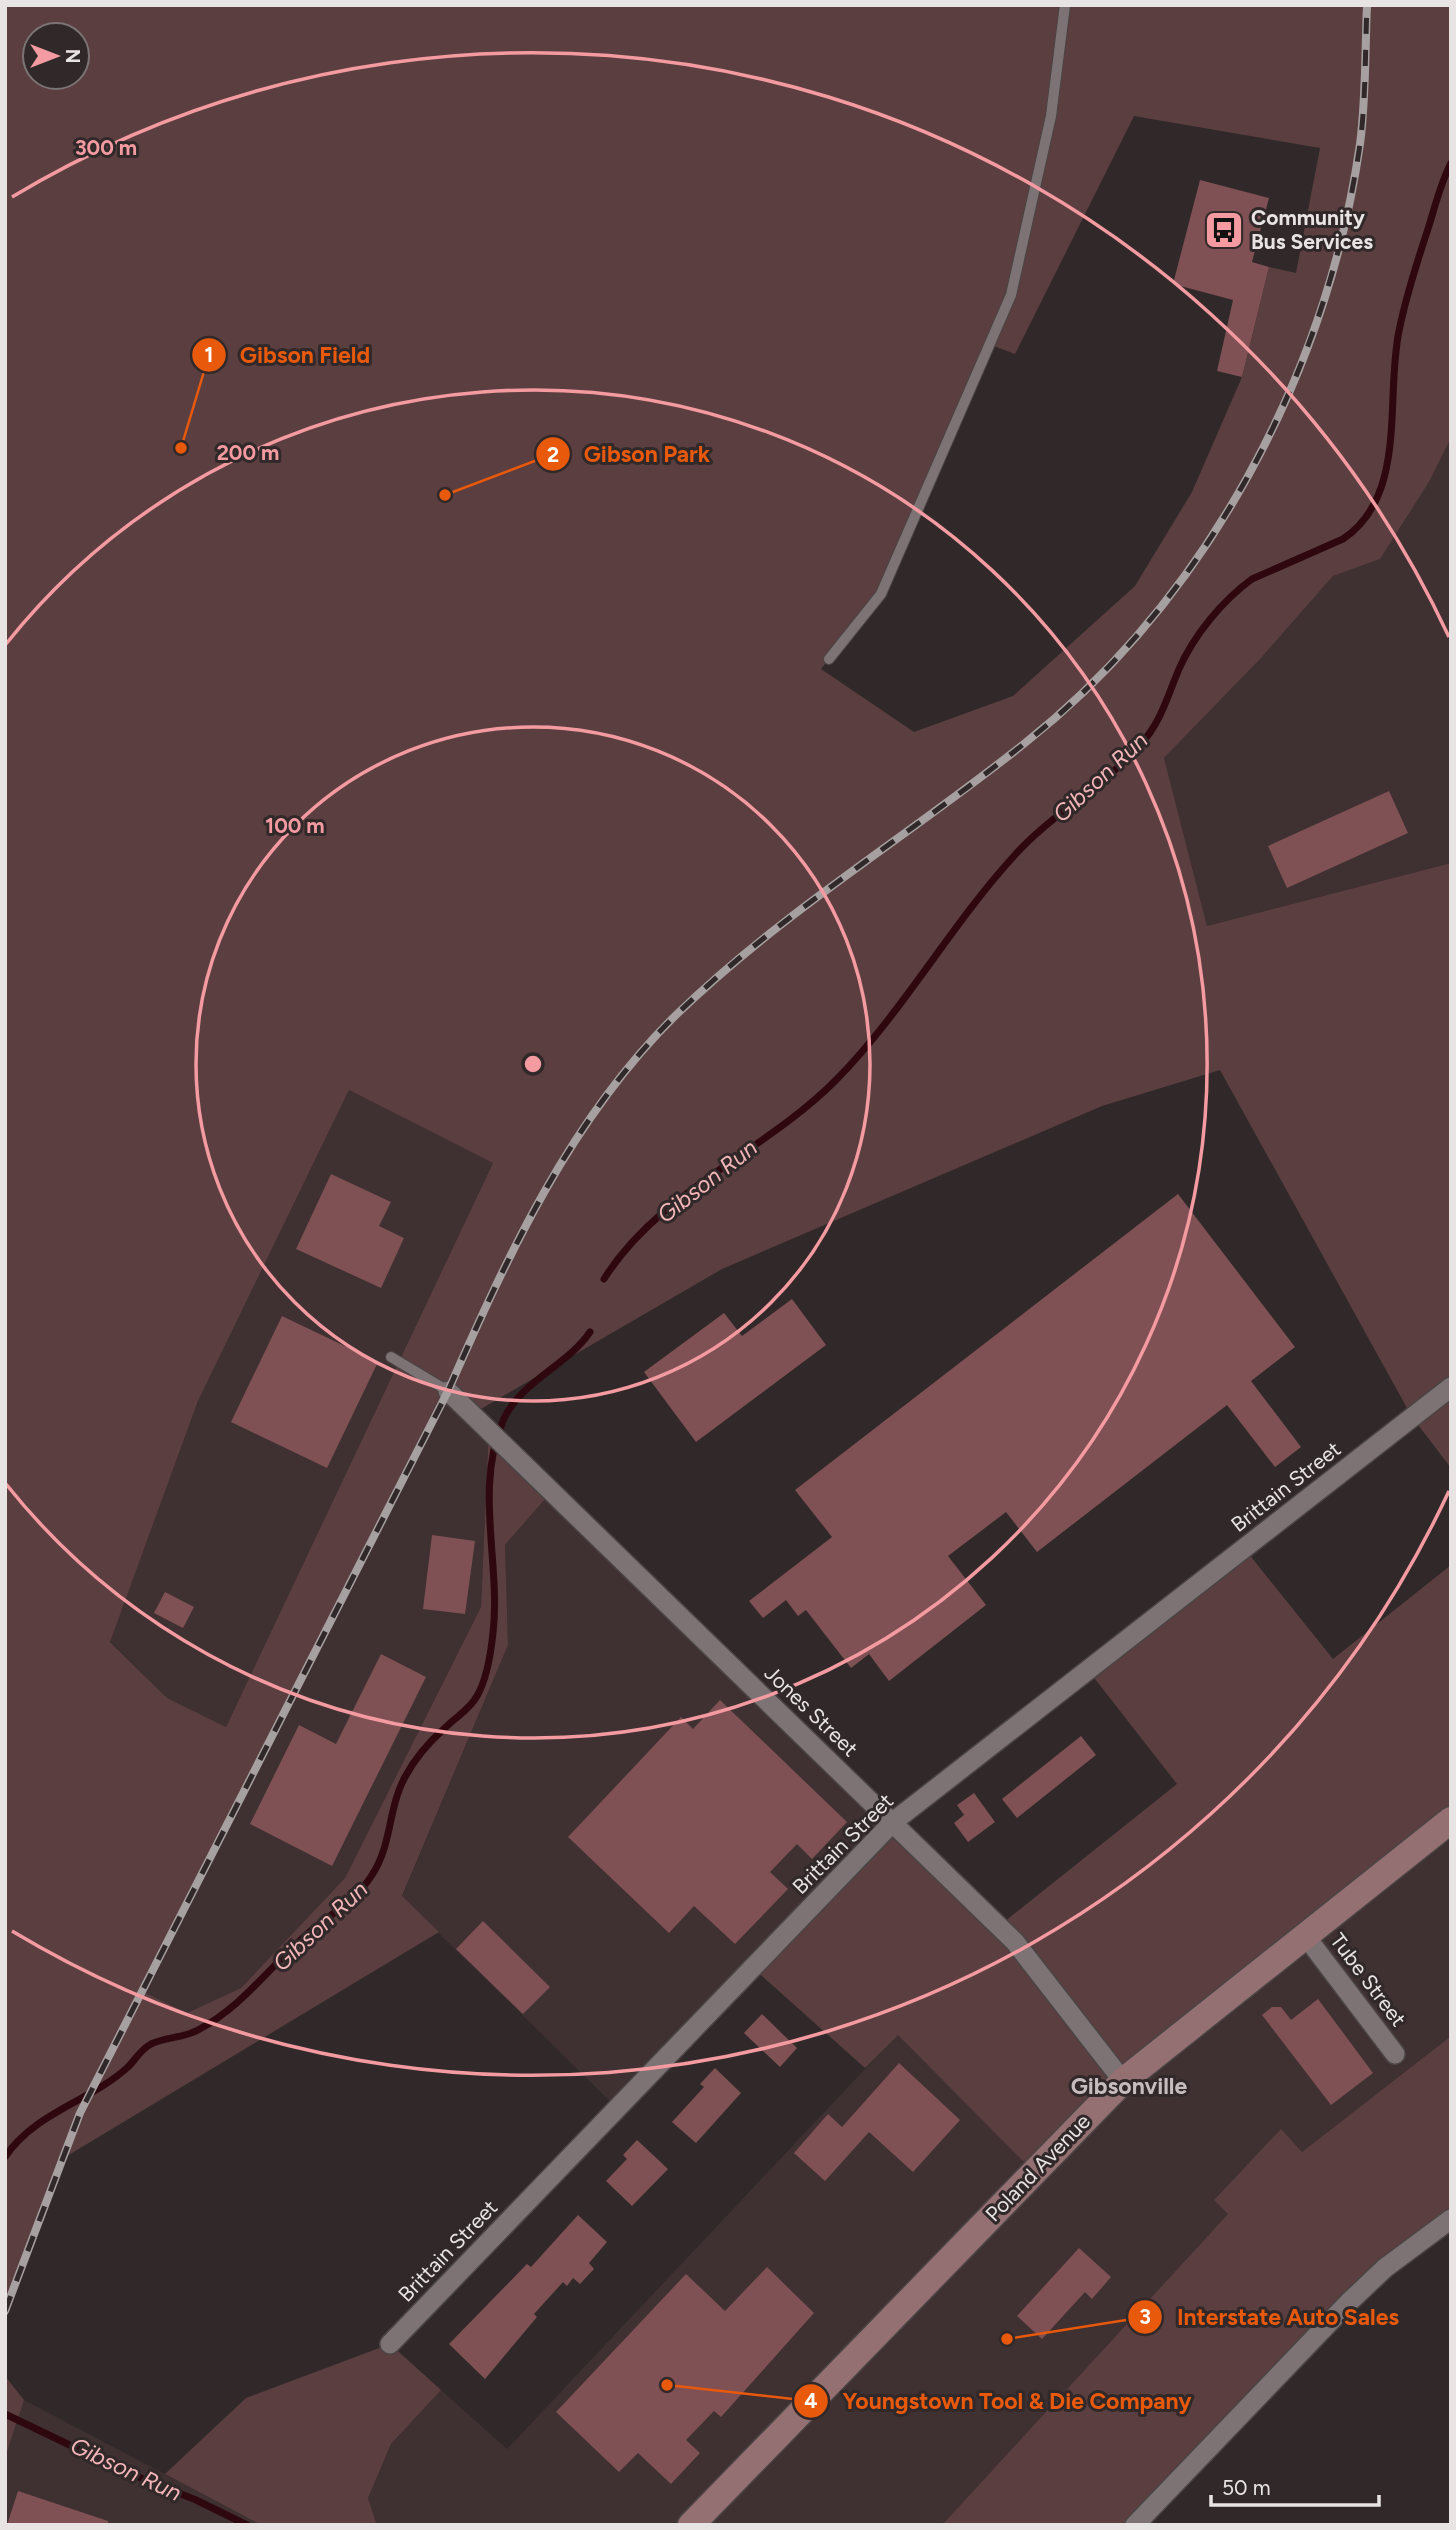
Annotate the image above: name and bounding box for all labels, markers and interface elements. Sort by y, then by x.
north arrow [21,21,91,91]
text: N [61,49,84,63]
text: 300 m [75,135,137,160]
place label: Community Bus Services [1251,205,1373,254]
bus stop icon: Community Bus Services [1203,209,1245,251]
callout: Gibson Field [191,333,385,377]
text: Gibson Field [240,341,370,369]
text: 1 [205,342,213,367]
callout: Gibson Park [535,432,725,476]
text: 200 m [217,440,279,465]
text: Gibson Park [584,440,711,468]
text: 2 [547,442,559,467]
water label: Gibson Run [1047,726,1153,828]
text: 100 m [265,813,325,838]
centre of rings [521,1052,545,1076]
water label: Gibson Run [651,1133,763,1229]
street label: Brittain Street [1226,1436,1345,1537]
street label: Jones Street [760,1660,863,1761]
street label: Brittain Street [787,1788,898,1899]
water label: Gibson Run [267,1875,373,1977]
street label: Tube Street [1325,1928,1412,2031]
district label: Gibsonville [1071,2072,1188,2100]
street label: Poland Avenue [980,2109,1095,2227]
street label: Brittain Street [393,2194,502,2307]
callout: Interstate Auto Sales [1128,2295,1413,2339]
text: Interstate Auto Sales [1177,2303,1399,2331]
text: 3 [1139,2304,1151,2329]
callout: Youngstown Tool & Die Company [794,2379,1206,2423]
text: Youngstown Tool & Die Company [842,2387,1192,2415]
text: 4 [804,2388,818,2413]
water label: Gibson Run [66,2431,186,2507]
scale bar [1211,2464,1379,2508]
text: 50 m [1222,2475,1271,2500]

